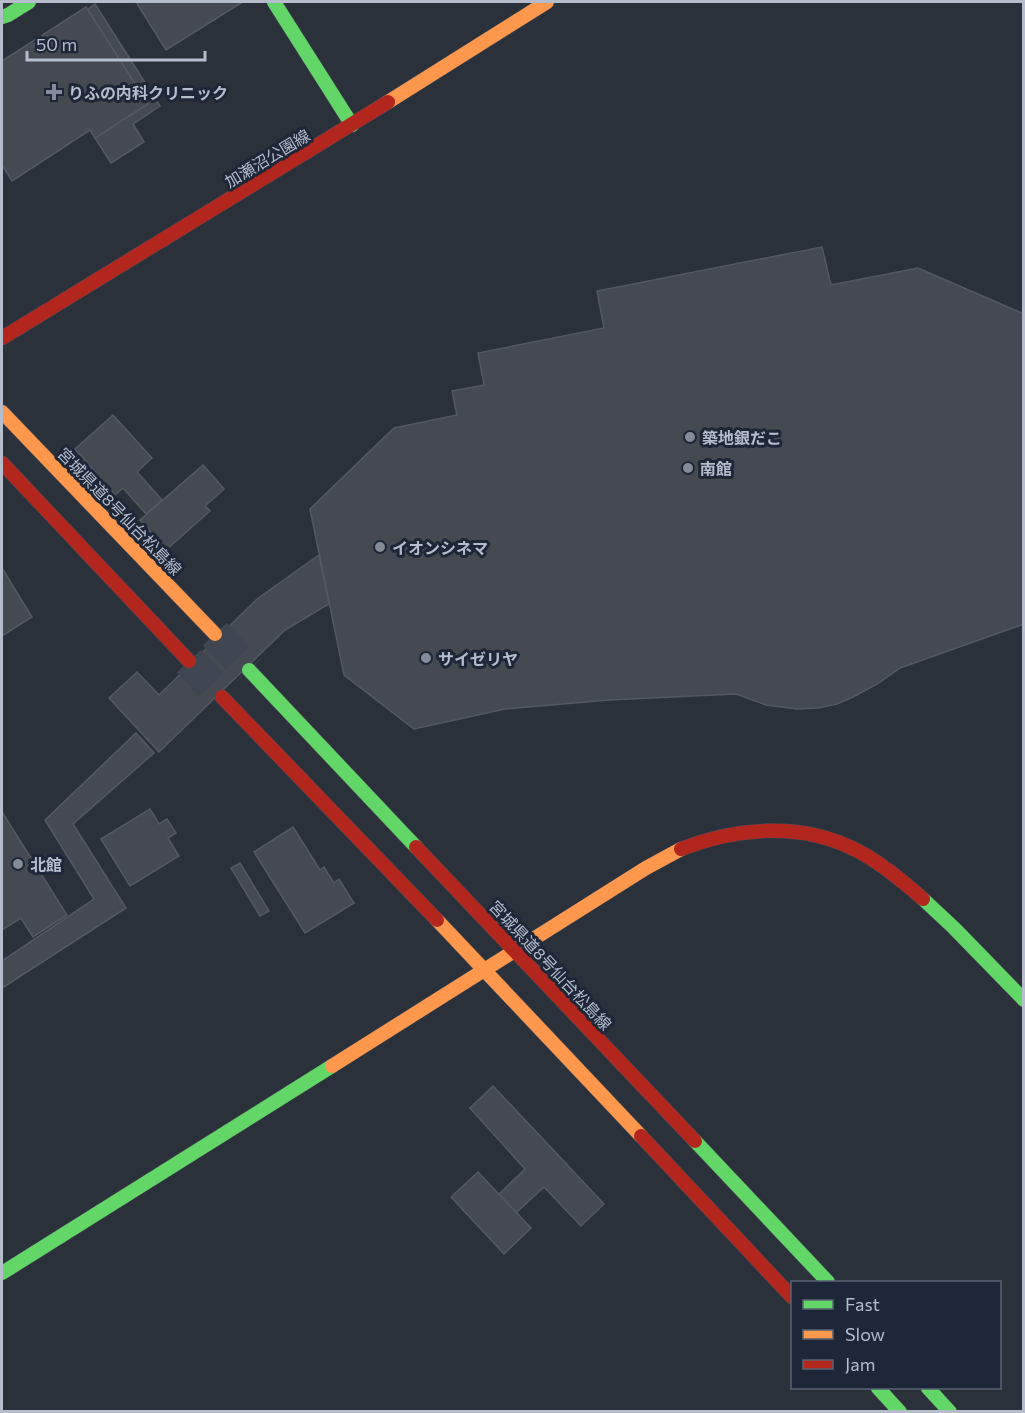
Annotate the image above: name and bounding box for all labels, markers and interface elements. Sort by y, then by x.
scale bar [27,24,206,62]
text: 50 m [36,33,77,55]
marker: りふの内科クリニック [45,83,63,101]
place label: りふの内科クリニック [68,83,228,102]
street label: 加瀬沼公園線 [221,125,313,191]
place label: 築地銀だこ [702,428,782,447]
marker: 築地銀だこ [683,430,697,444]
street label: 宮城県道8号仙台松島線 [54,443,186,579]
place label: 南館 [700,459,732,478]
marker: 南館 [681,461,695,475]
place label: イオンシネマ [392,538,488,557]
marker: イオンシネマ [373,540,387,554]
place label: サイゼリヤ [438,649,518,668]
marker: サイゼリヤ [419,651,433,665]
place label: 北館 [30,855,62,874]
marker: 北館 [11,857,25,871]
street label: 宮城県道8号仙台松島線 [486,896,616,1034]
legend [791,1281,1001,1389]
text: Fast [845,1293,880,1315]
text: Slow [845,1323,885,1345]
text: Jam [845,1353,875,1375]

